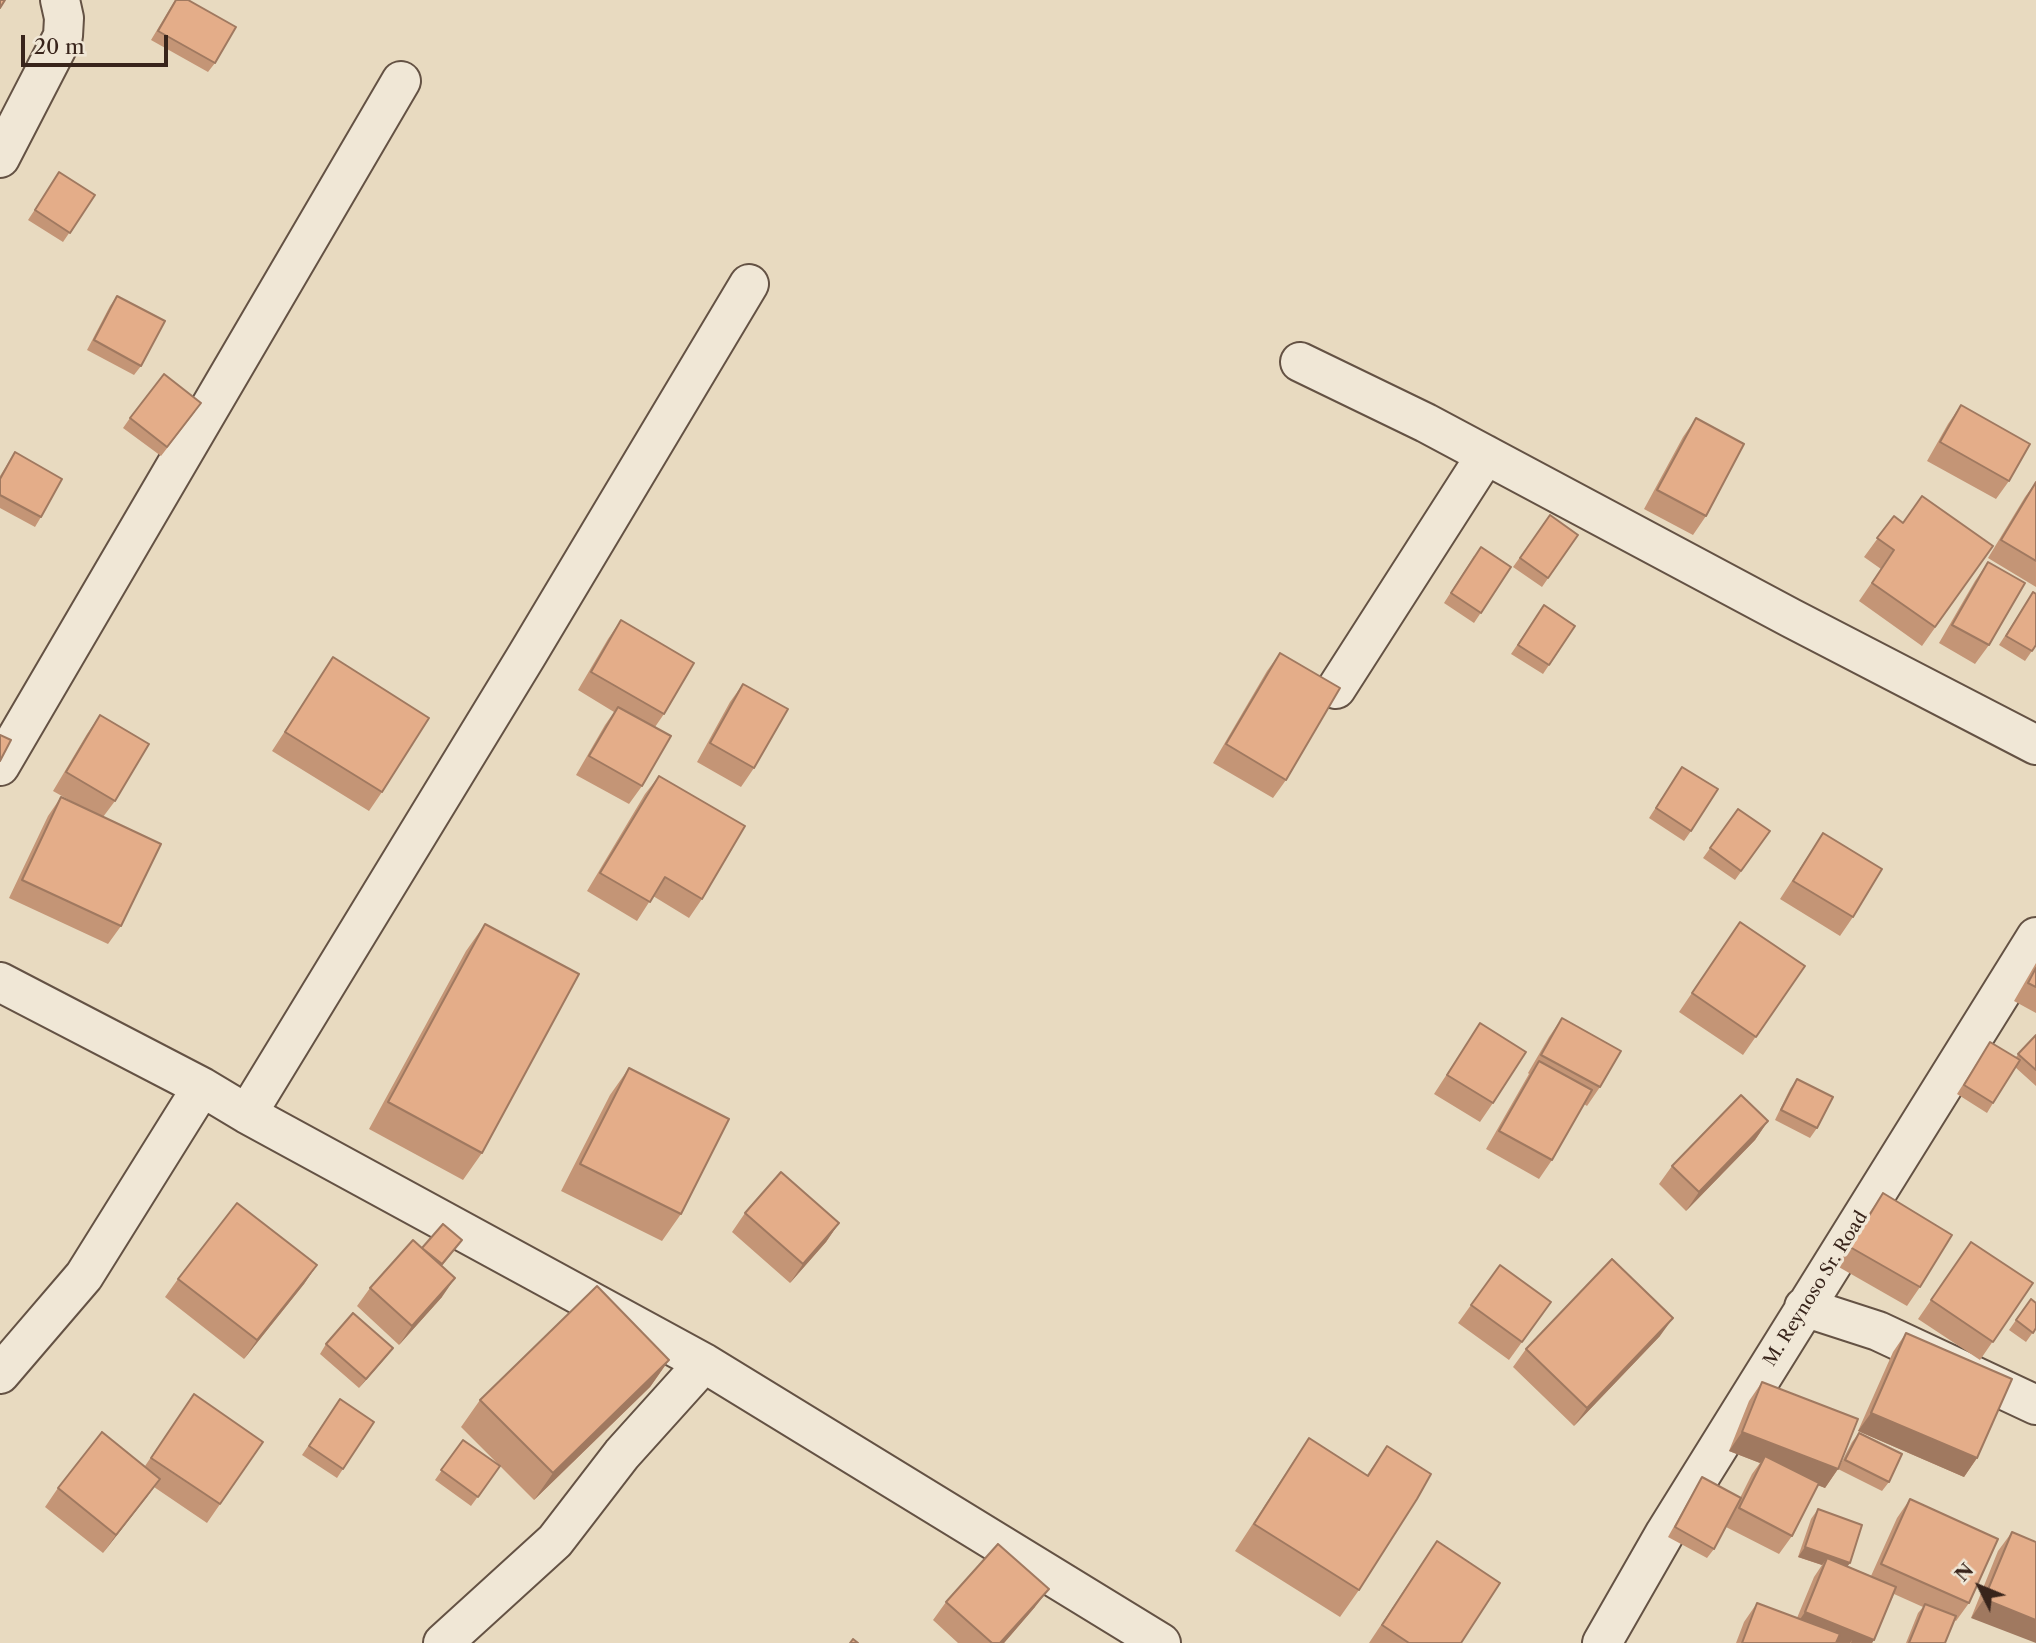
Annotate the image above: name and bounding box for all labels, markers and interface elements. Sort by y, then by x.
scale bar [24,21,172,65]
text: 20 m [34,34,85,59]
street label: M. Reynoso Sr. Road [1760,1208,1872,1370]
north arrow [1945,1552,2015,1622]
text: N [1950,1558,1978,1586]

